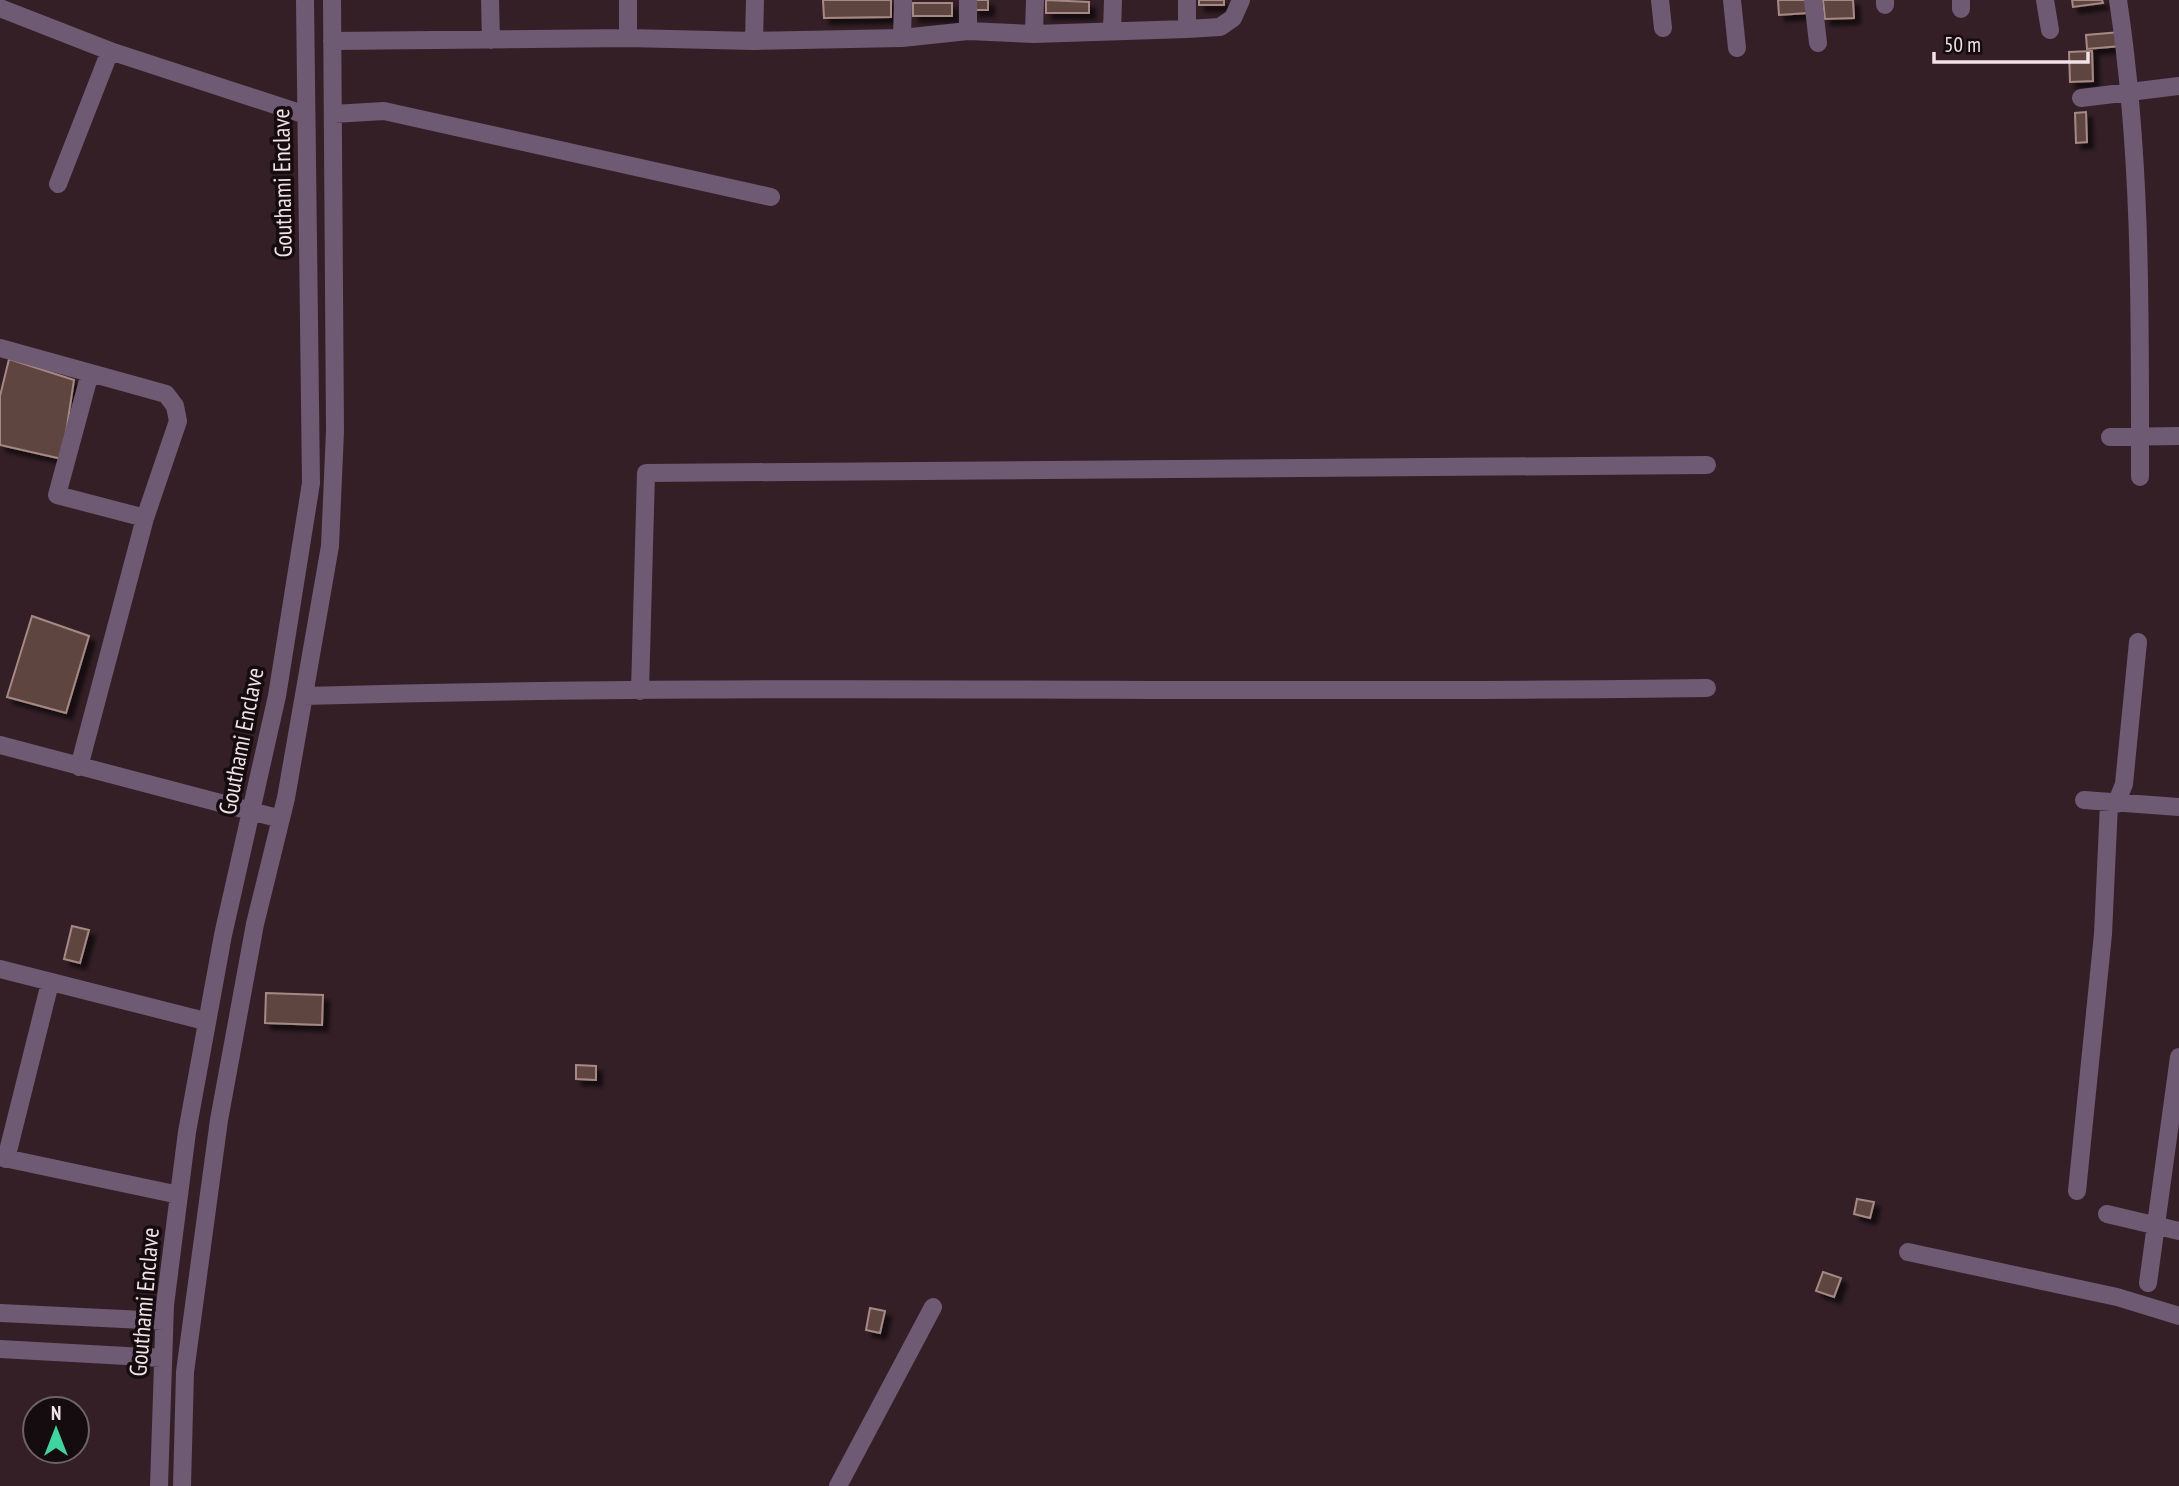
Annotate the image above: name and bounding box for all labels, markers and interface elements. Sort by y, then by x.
scale bar [1934,21,2088,65]
text: 50 m [1944,31,1981,58]
street label: Gouthami Enclave [265,108,299,258]
street label: Gouthami Enclave [212,665,270,817]
street label: Gouthami Enclave [122,1226,166,1378]
north arrow [21,1395,91,1465]
text: N [51,1401,61,1425]

